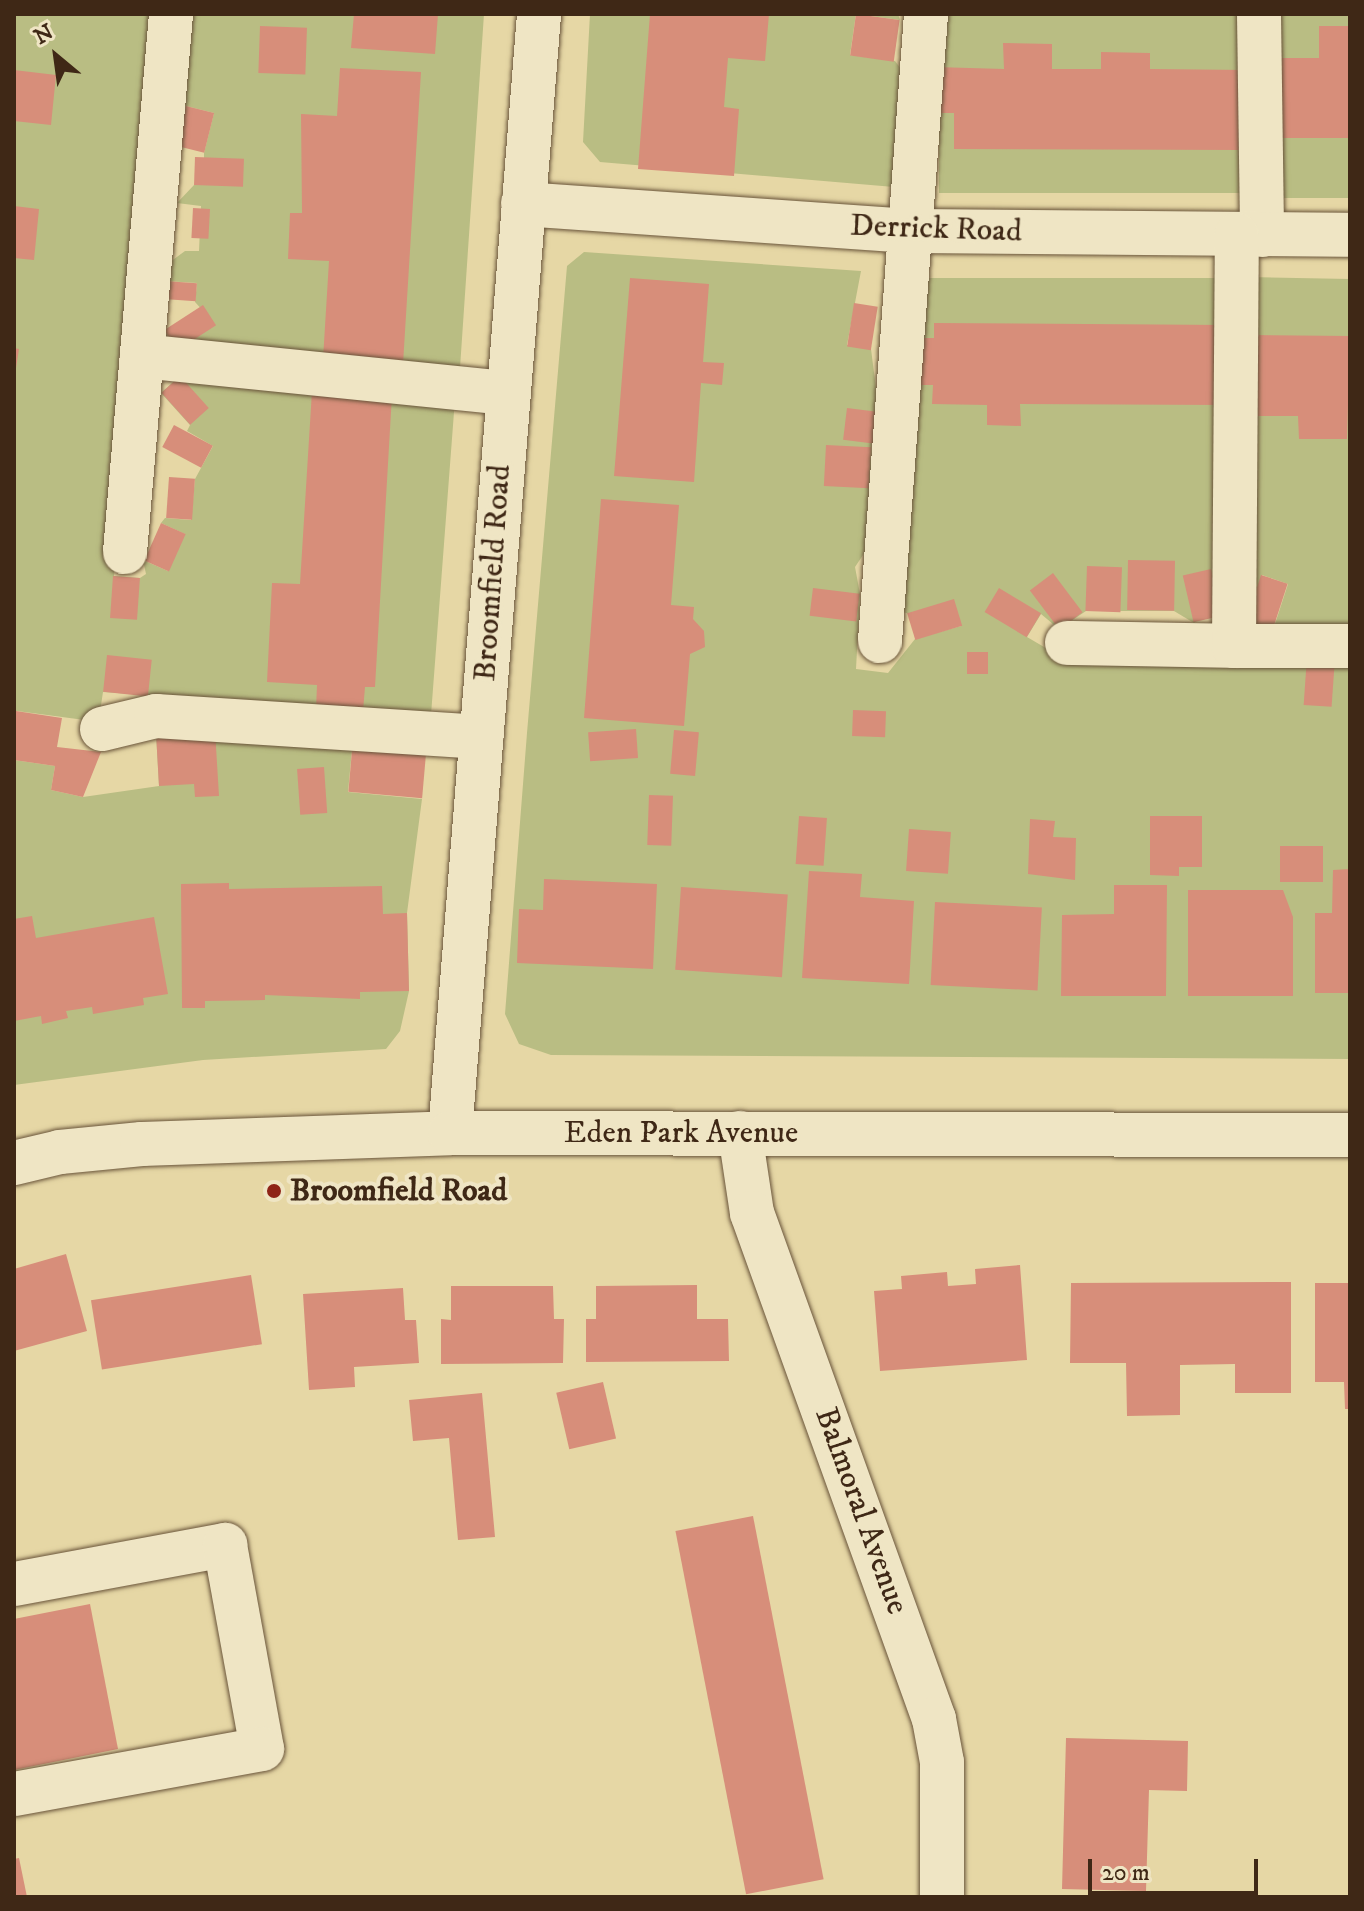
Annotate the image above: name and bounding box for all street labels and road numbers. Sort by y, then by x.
street label: Derrick Road [849,207,1023,251]
street label: Broomfield Road [466,463,520,683]
street label: Eden Park Avenue [564,1114,798,1152]
street label: Balmoral Avenue [806,1402,916,1620]

